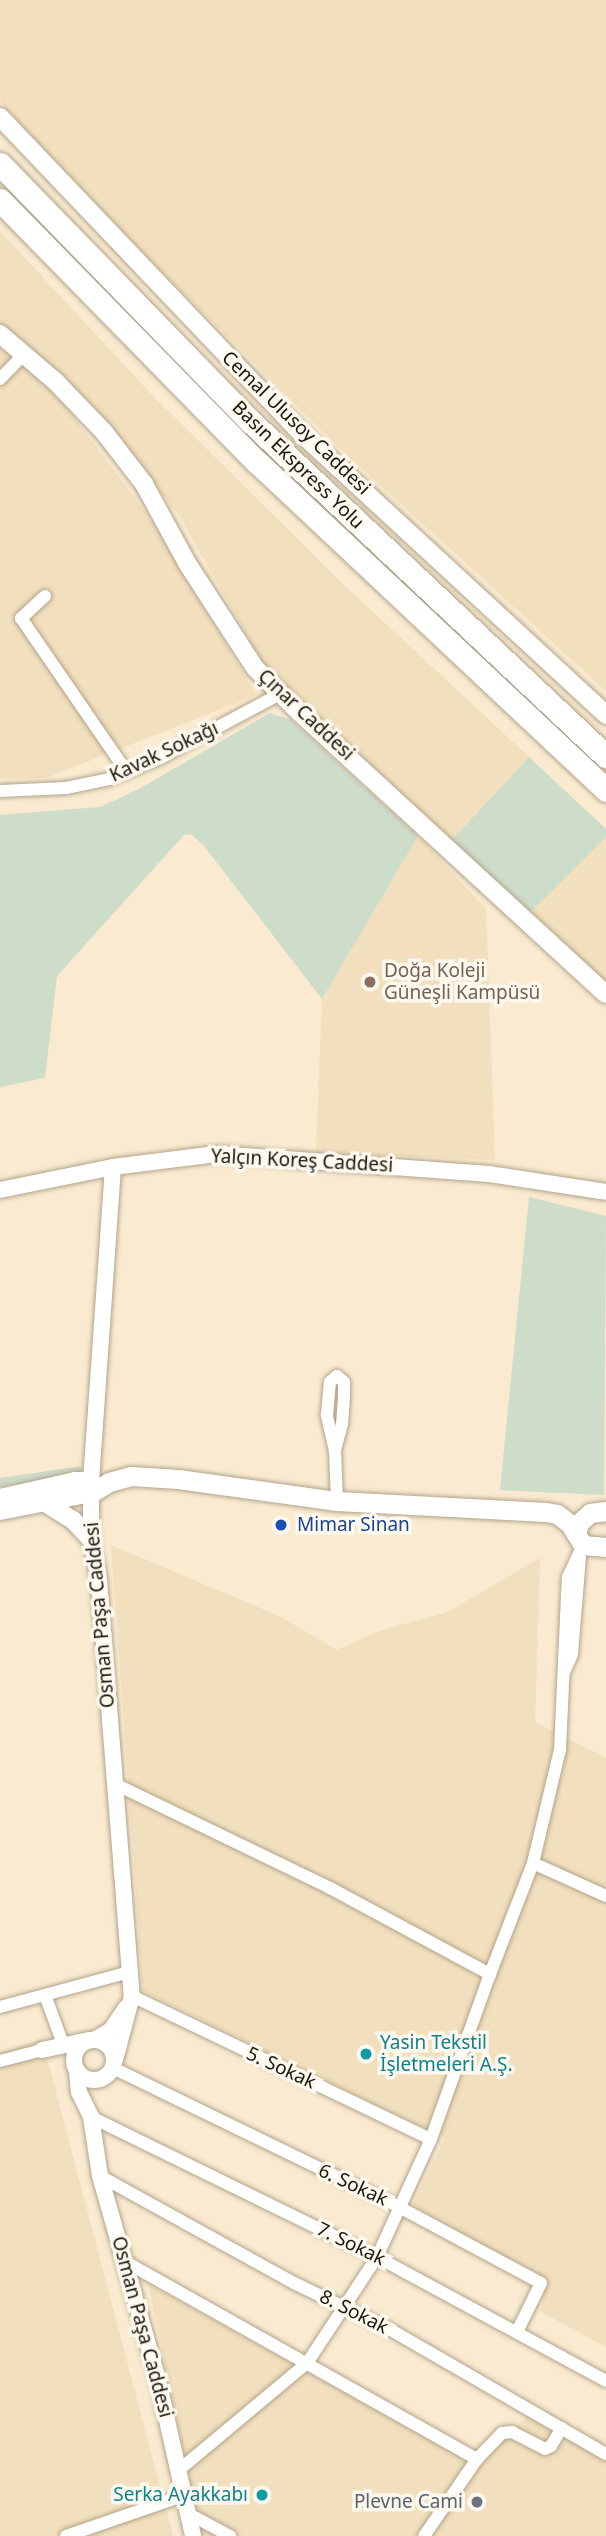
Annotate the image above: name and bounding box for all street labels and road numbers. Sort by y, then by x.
street label: Cemal Ulusoy Caddesi [217,346,375,500]
street label: Basın Ekspress Yolu [227,396,369,534]
street label: Çınar Caddesi [253,665,359,765]
street label: Kavak Sokağı [106,717,222,787]
street label: Yalçın Koreş Caddesi [210,1145,394,1177]
street label: Osman Paşa Caddesi [81,1521,119,1709]
street label: 5. Sokak [243,2042,319,2094]
street label: 6. Sokak [315,2159,391,2211]
street label: 7. Sokak [313,2218,389,2270]
street label: Osman Paşa Caddesi [107,2234,177,2420]
street label: 8. Sokak [316,2285,392,2339]

